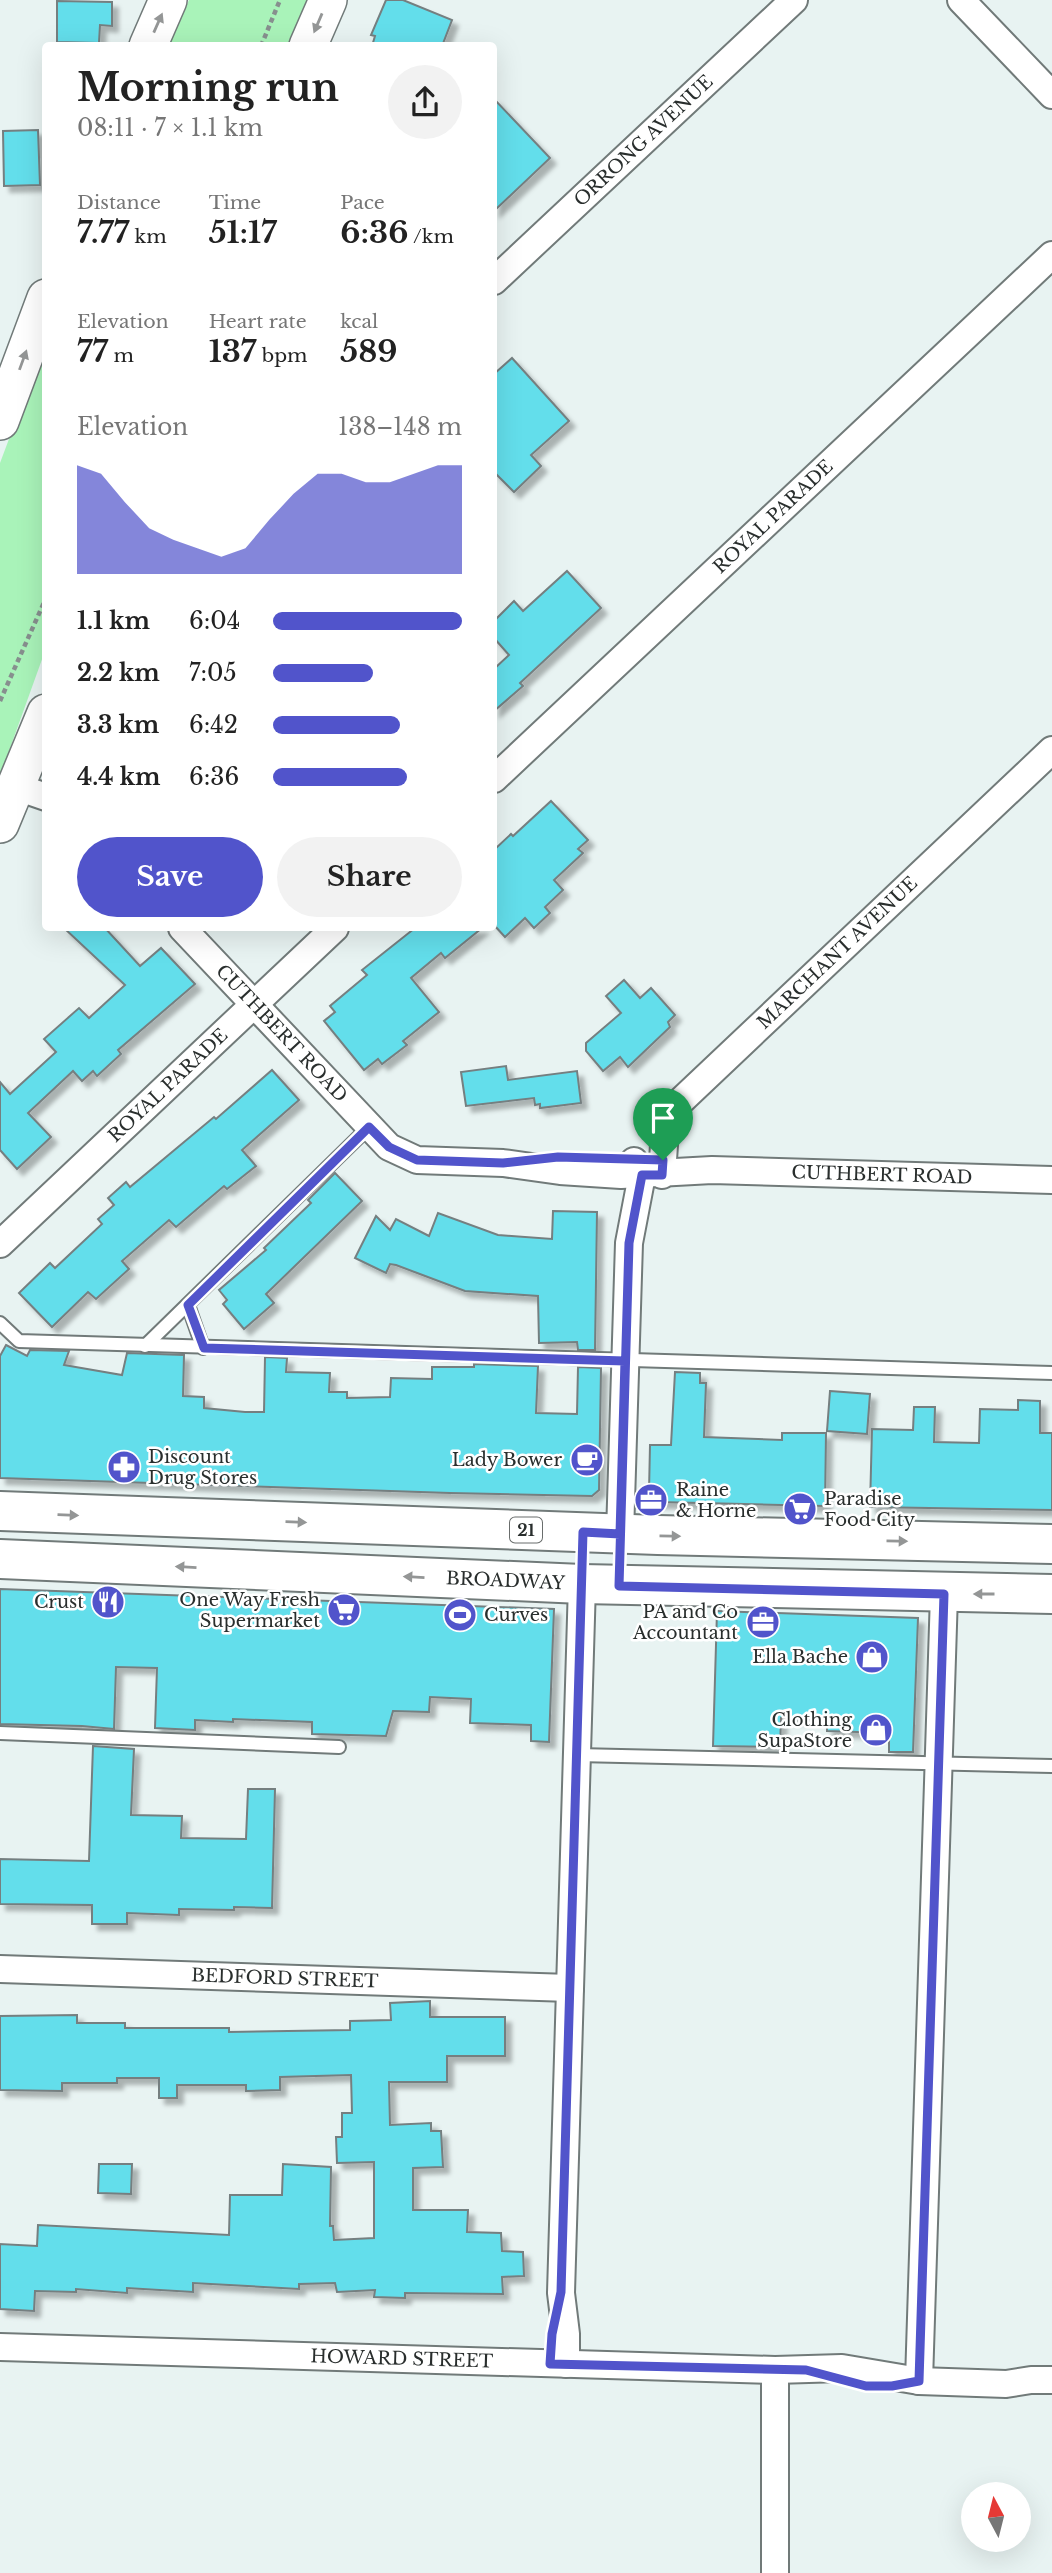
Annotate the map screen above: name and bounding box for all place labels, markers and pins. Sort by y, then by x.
pin [633,1088,693,1160]
cafe icon: Lady Bower [568,1441,606,1479]
place label: Discount Drug Stores [148,1446,257,1489]
pharmacy icon: Discount Drug Stores [105,1448,143,1486]
place label: Lady Bower [452,1449,562,1471]
place label: Raine & Horne [676,1479,756,1522]
office icon: Raine & Horne [632,1481,670,1519]
place label: Paradise Food City [824,1488,916,1531]
supermarket icon: Paradise Food City [781,1490,819,1528]
restaurant icon: Crust [89,1583,127,1621]
place label: One Way Fresh Supermarket [179,1589,320,1632]
place label: Crust [34,1591,84,1613]
supermarket icon: One Way Fresh Supermarket [325,1591,363,1629]
sports icon: Curves [441,1596,479,1634]
place label: PA and Co Accountant [632,1601,738,1644]
office icon: PA and Co Accountant [744,1603,782,1641]
place label: Curves [484,1604,548,1626]
shop icon: Ella Bache [853,1638,891,1676]
place label: Ella Bache [752,1646,848,1668]
place label: Clothing SupaStore [757,1709,852,1752]
shop icon: Clothing SupaStore [857,1711,895,1749]

